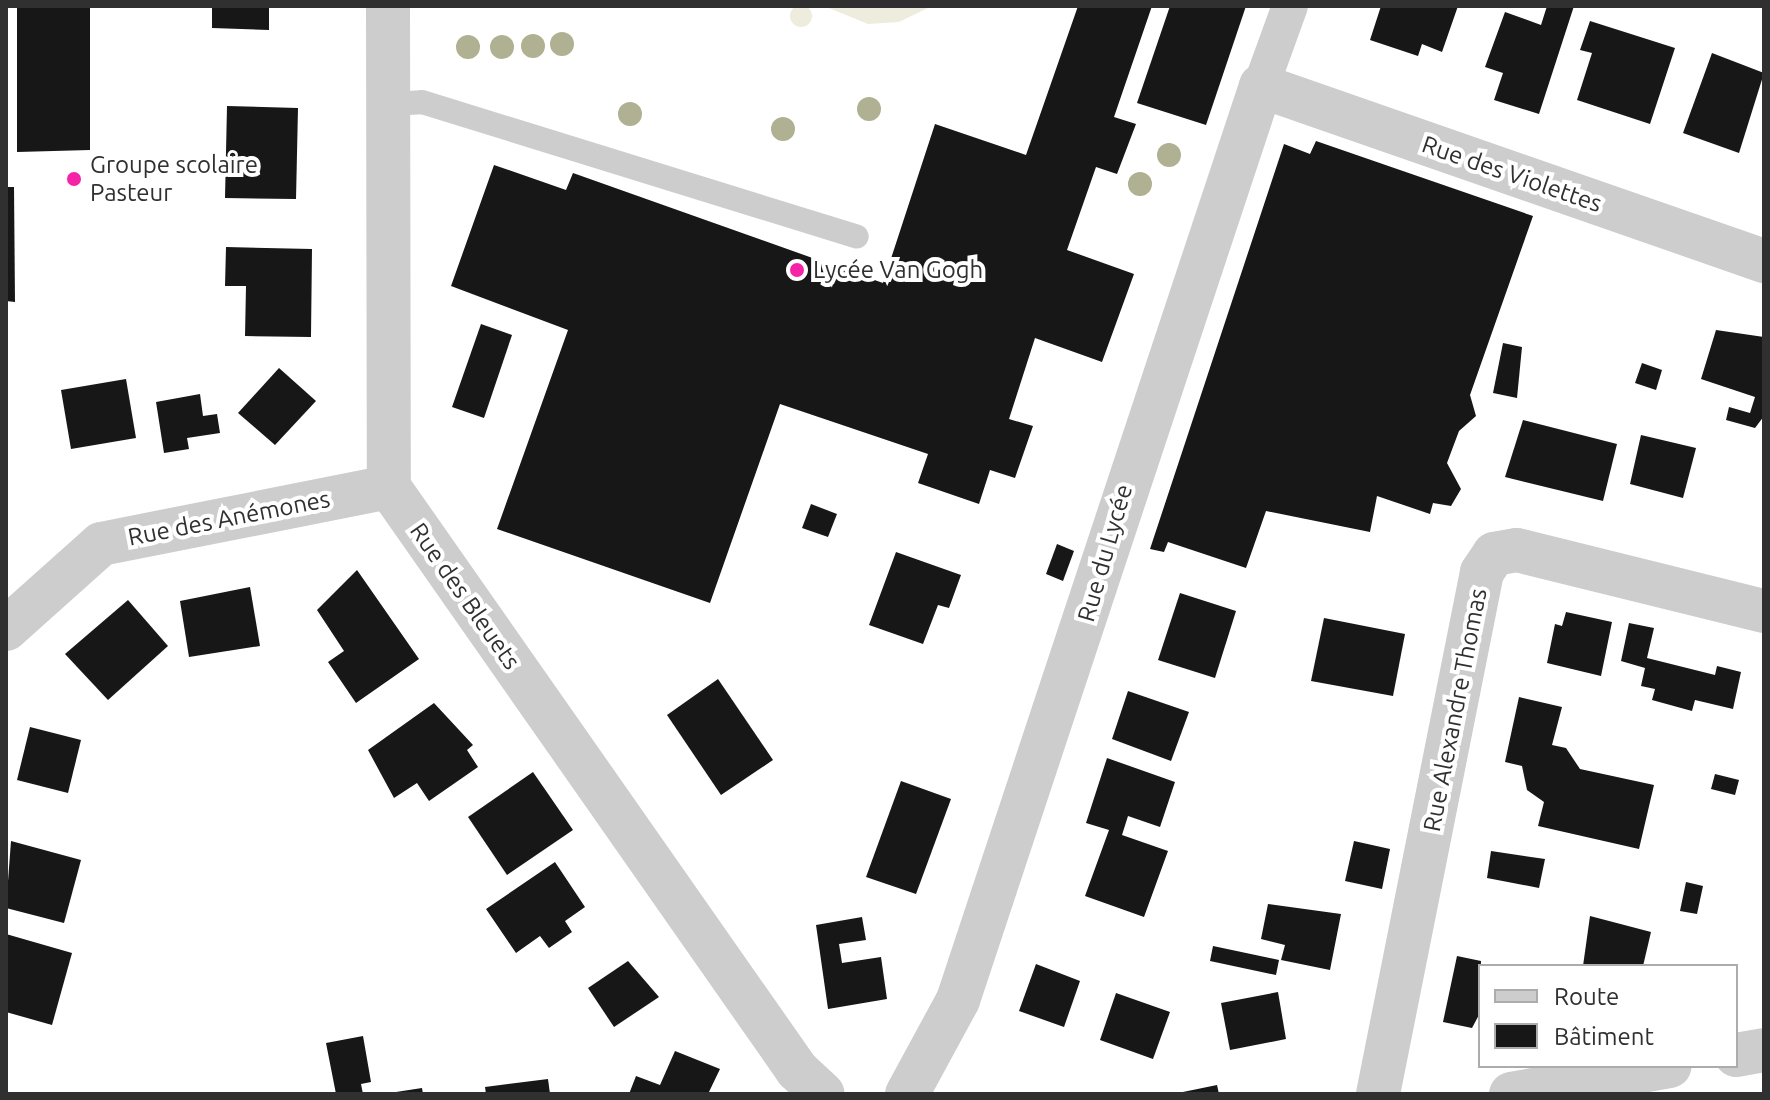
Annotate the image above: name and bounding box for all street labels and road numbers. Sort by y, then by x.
street label: Rue des Violettes [1418,130,1606,218]
street label: Rue du Lycée [1072,481,1138,625]
street label: Rue des Anémones [126,484,332,552]
street label: Rue des Bleuets [404,517,526,675]
street label: Rue Alexandre Thomas [1417,586,1493,834]

